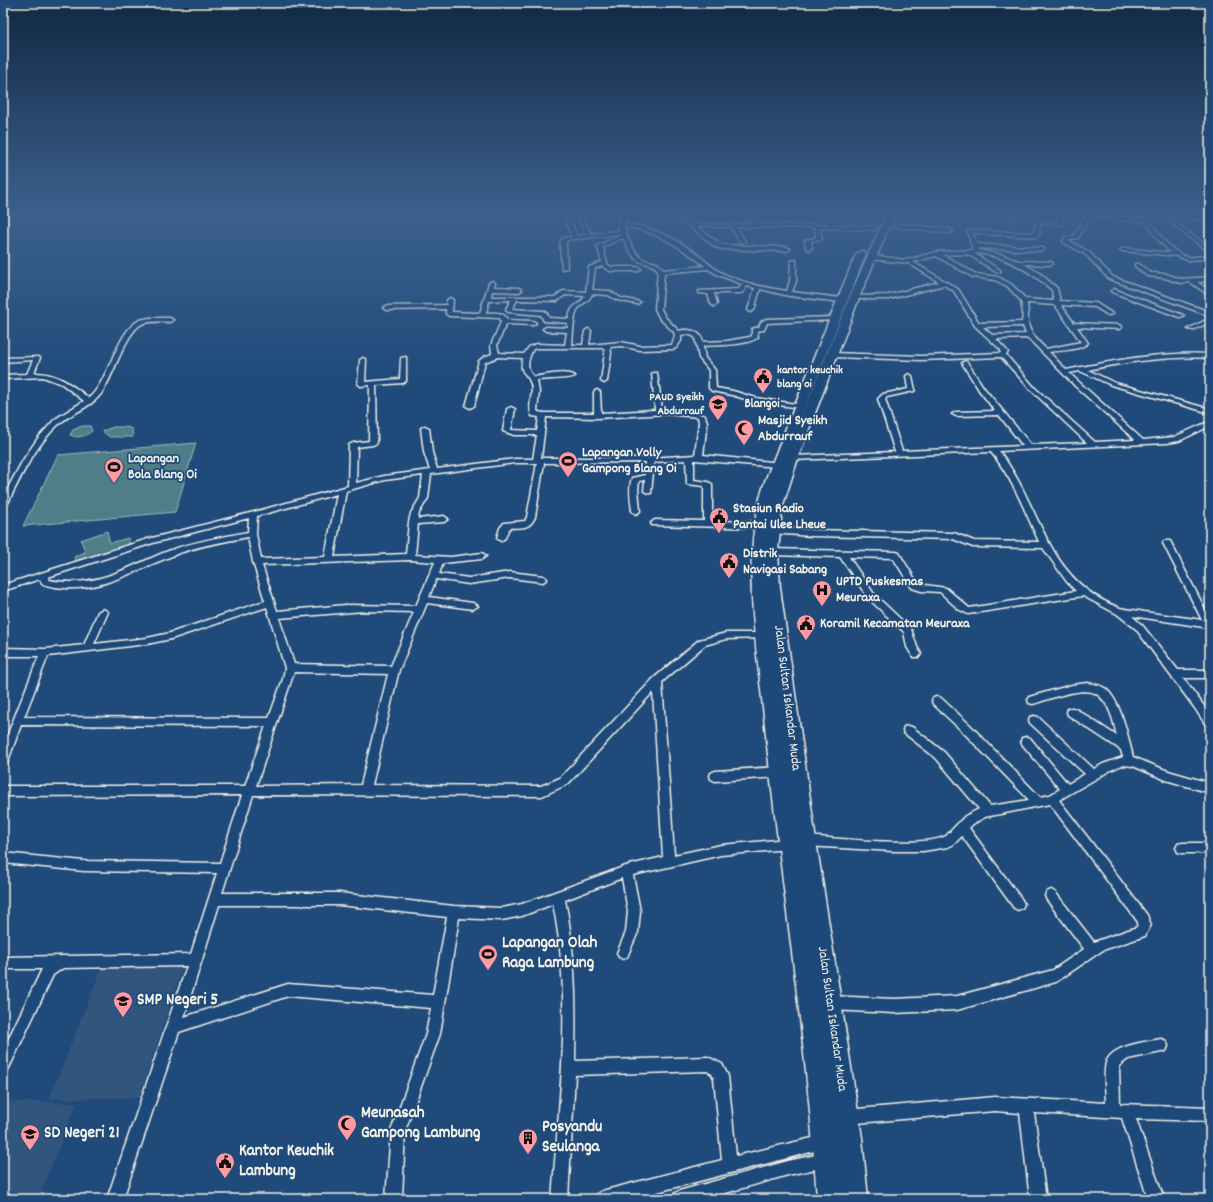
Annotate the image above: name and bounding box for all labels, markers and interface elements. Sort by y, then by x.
place label: kantor keuchik blang oi [777,362,843,393]
public building icon: kantor keuchik blang oi [752,366,774,394]
place label: PAUD Syeikh Abdurrauf [649,389,705,420]
school or university icon: PAUD Syeikh Abdurrauf [707,393,729,421]
district label: Blangoi [744,395,780,414]
place label: Masjid Syeikh Abdurrauf [758,411,828,447]
mosque icon: Masjid Syeikh Abdurrauf [733,418,755,446]
place label: Lapangan Volly Gampong Blang Oi [582,443,677,479]
place label: Lapangan Bola Blang Oi [128,449,197,485]
sports icon: Lapangan Volly Gampong Blang Oi [557,450,579,478]
sports icon: Lapangan Bola Blang Oi [103,456,125,484]
place label: Stasiun Radio Pantai Ulee Lheue [733,499,826,535]
public building icon: Stasiun Radio Pantai Ulee Lheue [708,506,730,534]
place label: Distrik Navigasi Sabang [743,544,827,580]
public building icon: Distrik Navigasi Sabang [718,551,740,579]
place label: UPTD Puskesmas Meuraxa [836,572,923,608]
hospital icon: UPTD Puskesmas Meuraxa [811,579,833,607]
public building icon: Koramil Kecamatan Meuraxa [795,613,817,641]
place label: Koramil Kecamatan Meuraxa [820,614,971,634]
street label: Jalan Sultan Iskandar Muda [768,624,806,772]
place label: Lapangan Olah Raga Lambung [502,932,598,976]
sports icon: Lapangan Olah Raga Lambung [477,943,499,971]
street label: Jalan Sultan Iskandar Muda [812,945,852,1093]
place label: SMP Negeri 5 [137,989,218,1013]
school or university icon: SMP Negeri 5 [112,990,134,1018]
place label: Meunasah Gampong Lambung [361,1102,480,1146]
mosque icon: Meunasah Gampong Lambung [336,1113,358,1141]
place label: Posyandu Seulanga [542,1116,602,1160]
place label: SD Negeri 21 [44,1122,119,1146]
school or university icon: SD Negeri 21 [19,1123,41,1151]
building icon: Posyandu Seulanga [517,1127,539,1155]
place label: Kantor Keuchik Lambung [239,1140,334,1184]
public building icon: Kantor Keuchik Lambung [214,1151,236,1179]

